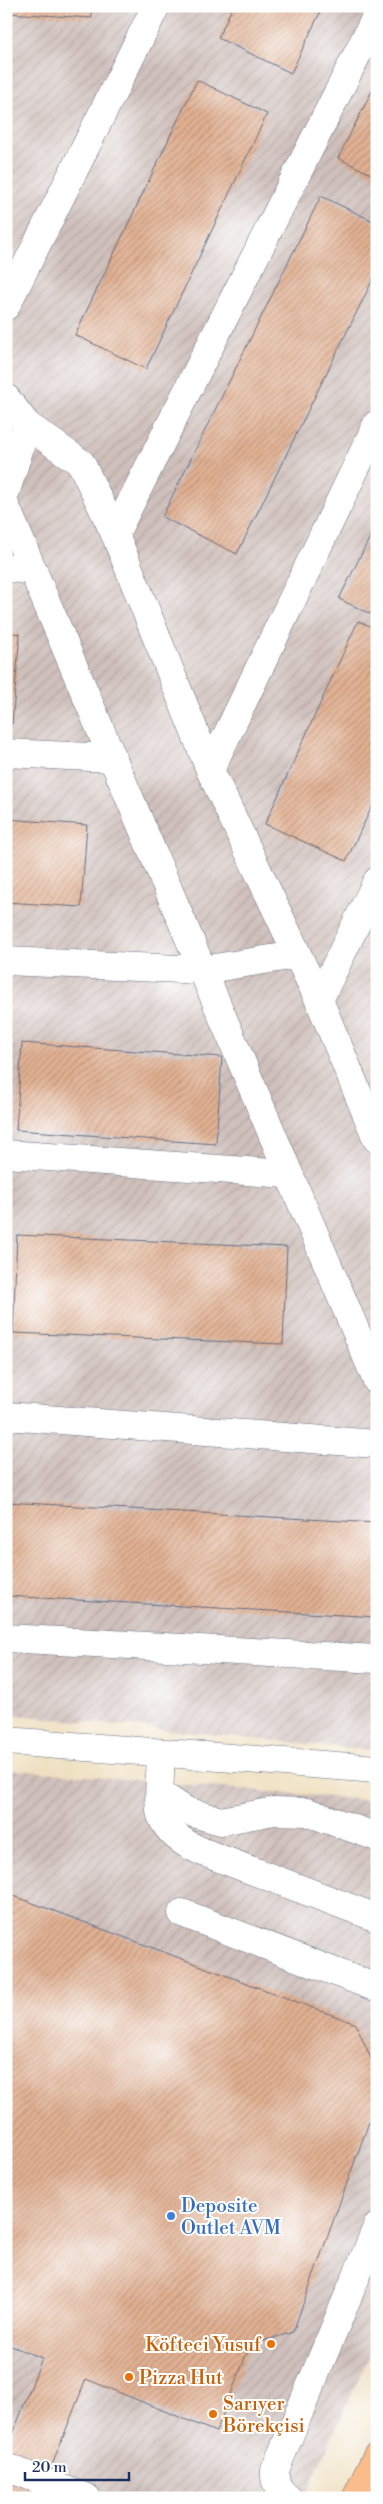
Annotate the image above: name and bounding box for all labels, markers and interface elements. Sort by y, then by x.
place label: Deposite Outlet AVM [181,2194,281,2240]
marker: Deposite Outlet AVM [165,2210,177,2222]
place label: Köfteci Yusuf [145,2333,262,2357]
marker: Köfteci Yusuf [265,2338,277,2350]
place label: Pizza Hut [139,2366,223,2390]
marker: Pizza Hut [123,2371,135,2383]
place label: Sarıyer Börekçisi [222,2392,305,2438]
marker: Sarıyer Börekçisi [207,2408,219,2420]
scale bar [25,2449,129,2481]
text: 20 m [32,2458,67,2477]

